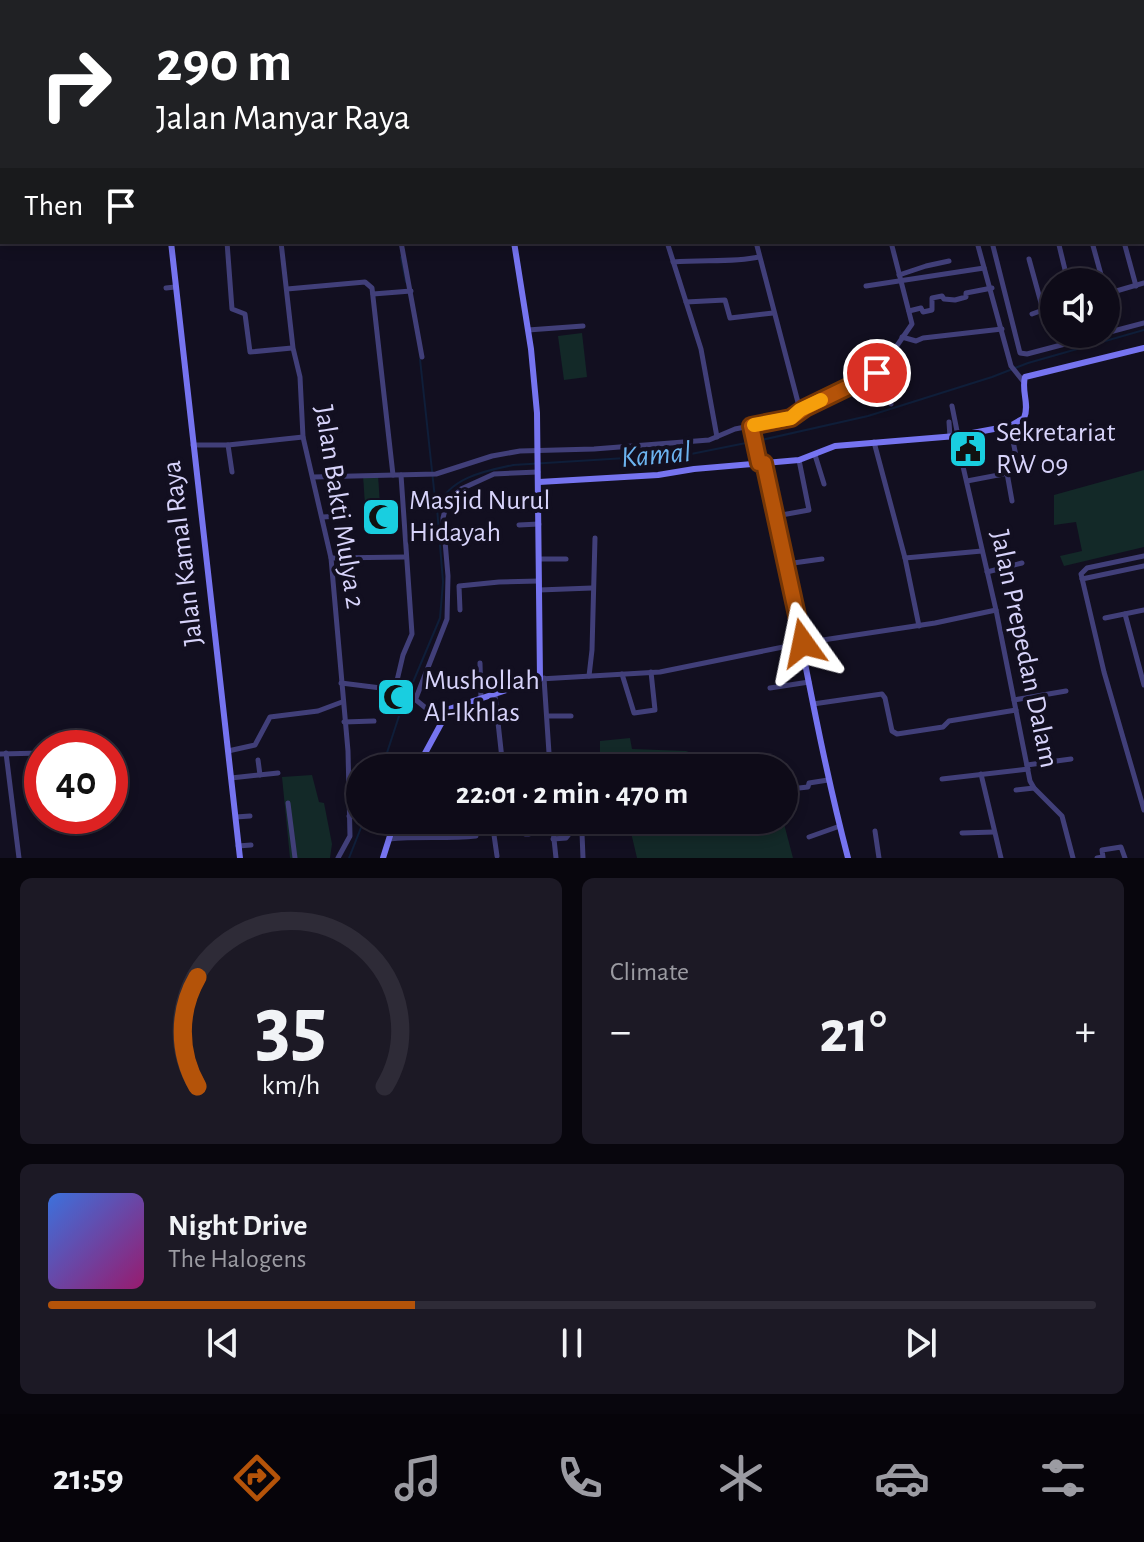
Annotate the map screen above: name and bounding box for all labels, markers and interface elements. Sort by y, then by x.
icon: right [24,32,128,136]
text: 290 m [156,35,292,91]
text: Jalan Manyar Raya [156,100,410,136]
icon: arrive [99,184,143,228]
text: Then [24,191,83,221]
map controls [1040,268,1120,348]
button: sound [1040,268,1120,348]
pin [843,339,911,407]
icon: arrive [855,351,899,395]
street label: Jalan Bakti Mulya 2 [309,403,369,611]
place label: Sekretariat RW 09 [996,419,1116,479]
public building icon: Sekretariat RW 09 [947,428,989,470]
water label: Kamal [620,437,692,473]
street label: Jalan Kamal Raya [158,459,208,647]
place label: Masjid Nurul Hidayah [409,487,551,547]
mosque icon: Masjid Nurul Hidayah [360,496,402,538]
street label: Jalan Prepedan Dalam [985,528,1063,770]
position arrow [761,601,845,685]
place label: Mushollah Al-Ikhlas [424,667,540,727]
mosque icon: Mushollah Al-Ikhlas [375,676,417,718]
speed limit sign: 40 [24,730,128,834]
text: 22:01 · 2 min · 470 m [456,779,688,809]
text: Climate [610,959,689,985]
text: 35 [255,986,327,1070]
text: 21° [819,1003,887,1063]
text: − [610,1010,631,1054]
text: + [1075,1010,1096,1054]
text: km/h [262,1071,320,1100]
text: Night Drive [168,1211,307,1241]
text: The Halogens [168,1246,306,1272]
icon: previous [201,1321,245,1365]
icon: pause [550,1321,594,1365]
icon: next [899,1321,943,1365]
icon: directions [229,1450,285,1506]
icon: music [390,1450,446,1506]
icon: phone [552,1450,608,1506]
icon: climate [713,1450,769,1506]
icon: car [874,1450,930,1506]
icon: filters [1035,1450,1091,1506]
text: 21:59 [53,1460,124,1496]

